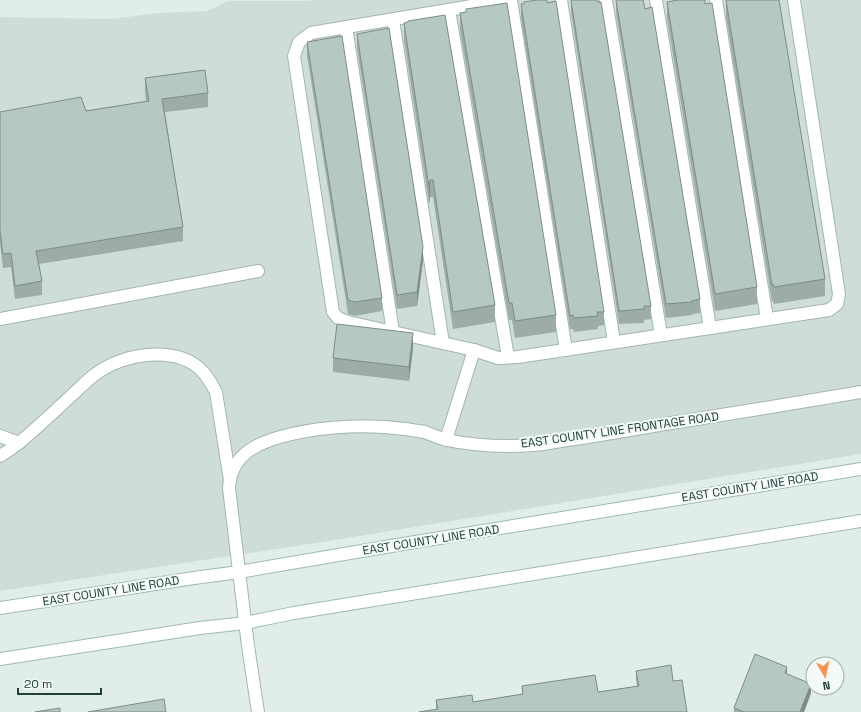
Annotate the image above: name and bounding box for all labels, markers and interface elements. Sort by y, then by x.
street label: EAST COUNTY LINE FRONTAGE ROAD [520,408,720,452]
street label: EAST COUNTY LINE ROAD [680,468,820,506]
street label: EAST COUNTY LINE ROAD [361,521,501,559]
street label: EAST COUNTY LINE ROAD [41,572,181,610]
north arrow [805,656,845,696]
scale bar [18,670,101,696]
text: 20 m [24,676,52,692]
text: N [822,678,831,693]

